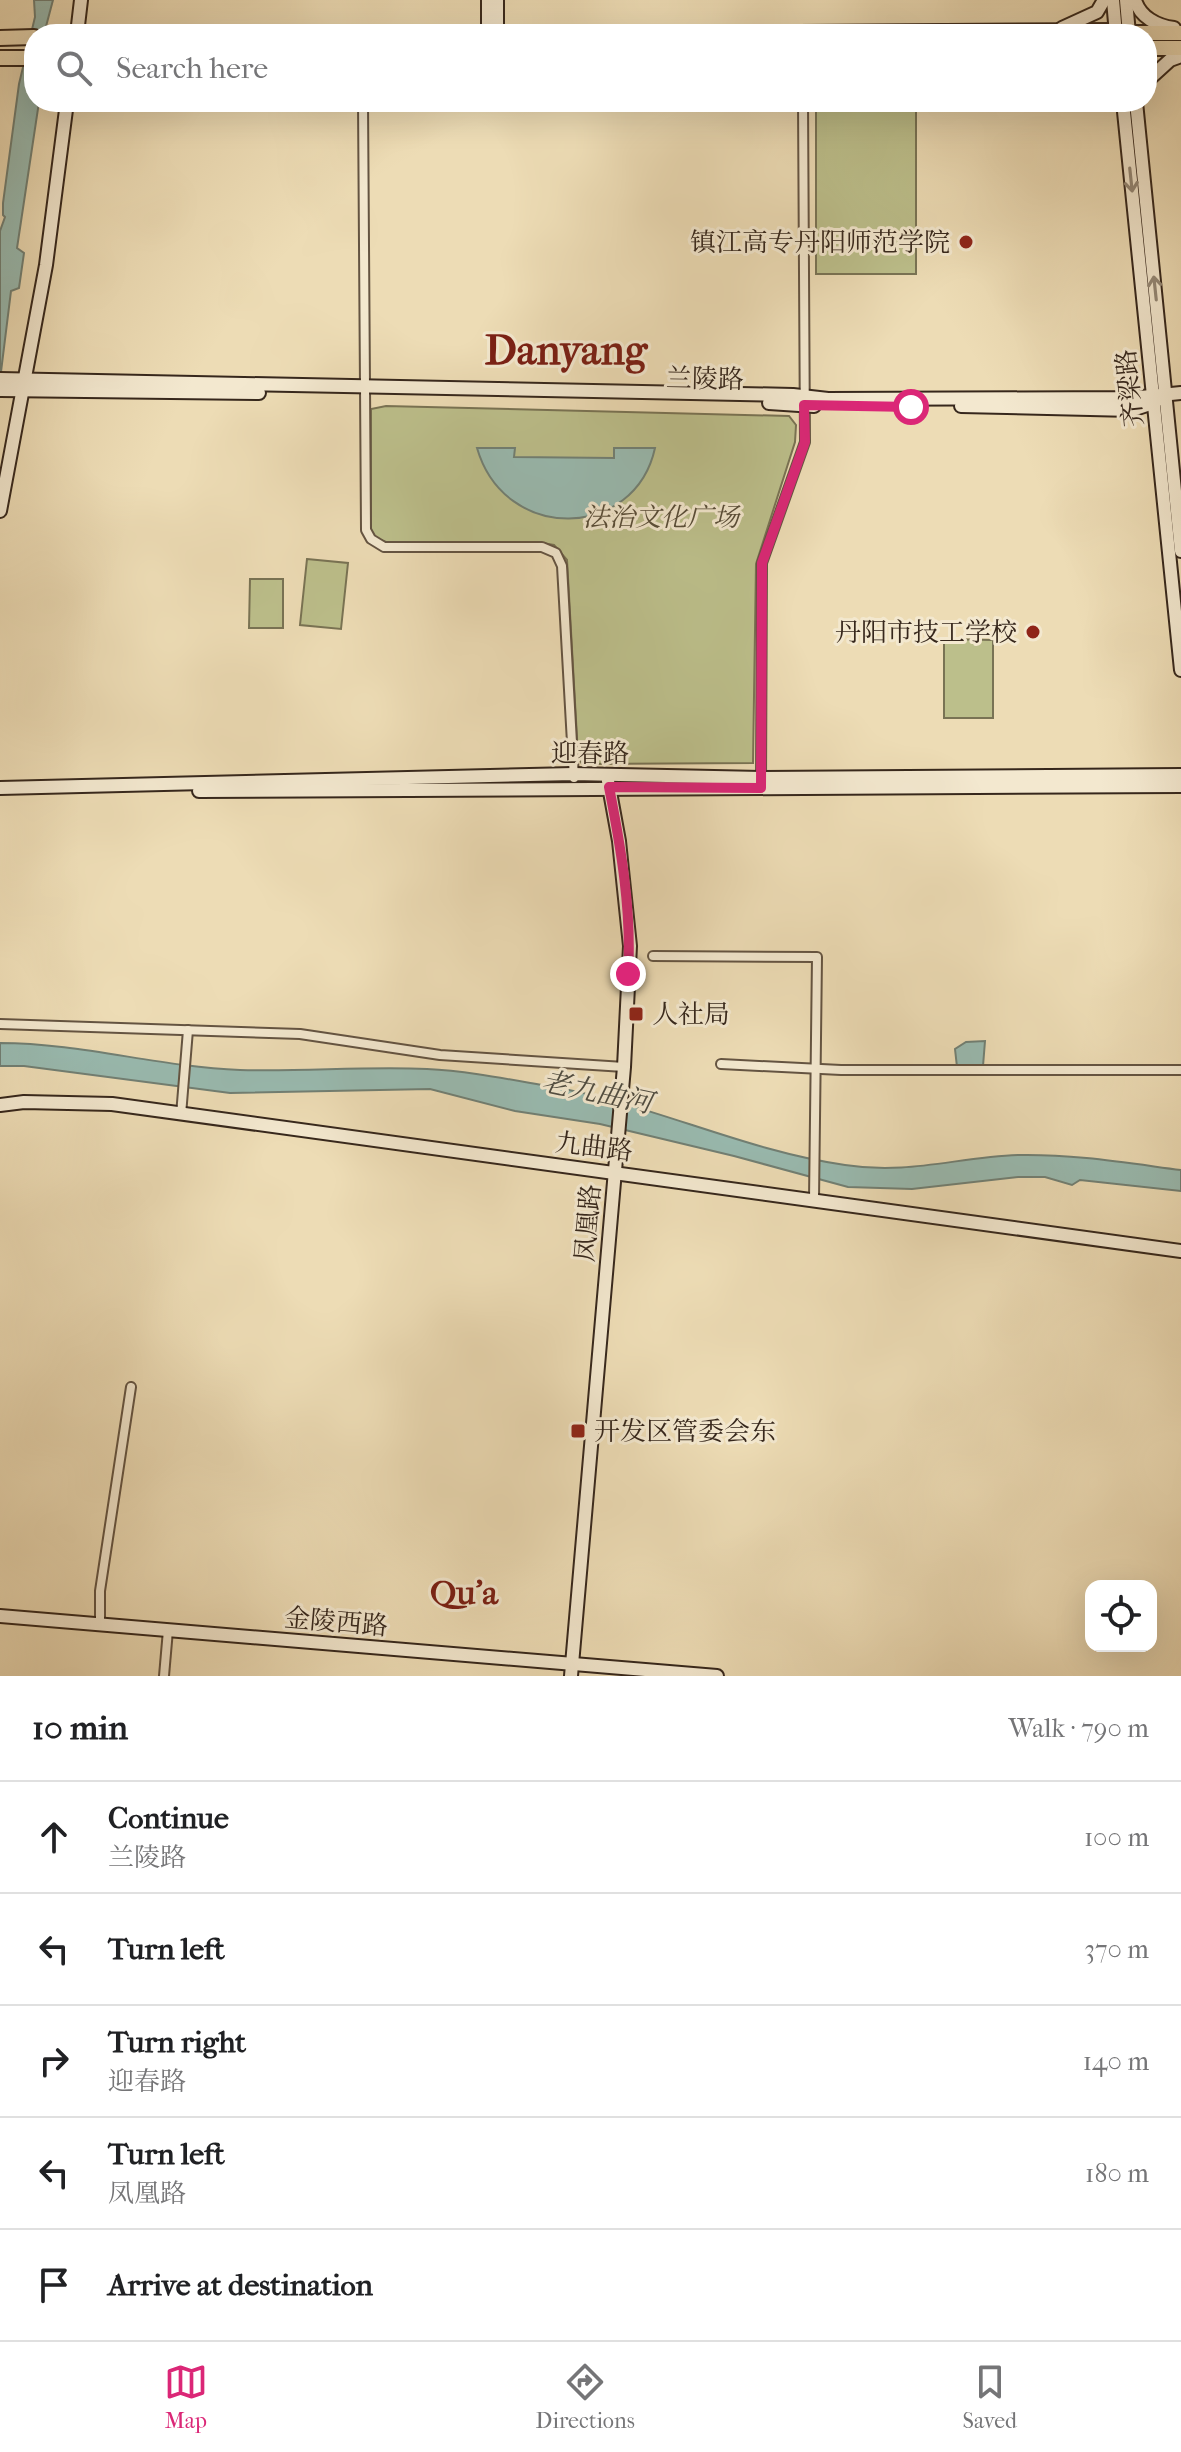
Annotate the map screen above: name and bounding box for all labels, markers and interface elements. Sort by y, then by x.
search box [24,24,1157,112]
icon: search [52,46,96,90]
text: Search here [116,51,268,86]
one-way arrow [1123,166,1138,193]
place label: 镇江高专丹阳师范学院 [690,227,950,258]
marker: 镇江高专丹阳师范学院 [957,233,975,251]
one-way arrow [1147,275,1162,302]
district label: Danyang [485,326,649,375]
street label: 齐梁路 [1111,348,1149,428]
street label: 兰陵路 [666,363,744,395]
route start [893,389,929,425]
park label: 法治文化广场 [583,502,741,533]
place label: 丹阳市技工学校 [835,617,1017,648]
marker: 丹阳市技工学校 [1024,623,1042,641]
street label: 迎春路 [551,738,629,769]
route end [610,956,646,992]
place label: 人社局 [652,999,730,1030]
marker: 人社局 [627,1005,645,1023]
water label: 老九曲河 [539,1064,660,1121]
street label: 九曲路 [553,1127,635,1167]
street label: 凤凰路 [569,1183,607,1263]
place label: 开发区管委会东 [594,1416,776,1447]
marker: 开发区管委会东 [569,1422,587,1440]
district label: Qu'a [430,1573,499,1613]
map controls [1085,1580,1157,1652]
button: locate [1085,1580,1157,1652]
street label: 金陵西路 [283,1602,389,1642]
text: 10 min [32,1708,128,1748]
text: Walk · 790 m [1009,1713,1149,1744]
text: Continue [108,1801,229,1836]
icon: ahead [32,1815,76,1859]
text: 100 m [1084,1822,1149,1853]
text: 兰陵路 [108,1842,186,1873]
icon: left [32,1927,76,1971]
text: Turn left [108,1932,225,1967]
text: 370 m [1084,1934,1149,1965]
text: Turn right [108,2025,246,2060]
icon: right [32,2039,76,2083]
text: 140 m [1083,2046,1149,2077]
text: 迎春路 [108,2066,186,2097]
text: Turn left [108,2137,225,2172]
icon: left [32,2151,76,2195]
text: 180 m [1085,2158,1149,2189]
text: 凤凰路 [108,2178,186,2209]
icon: arrive [32,2263,76,2307]
text: Arrive at destination [108,2268,373,2303]
tab: Map [164,2360,208,2434]
tab: Directions [536,2360,635,2434]
tab: Saved [963,2360,1017,2434]

